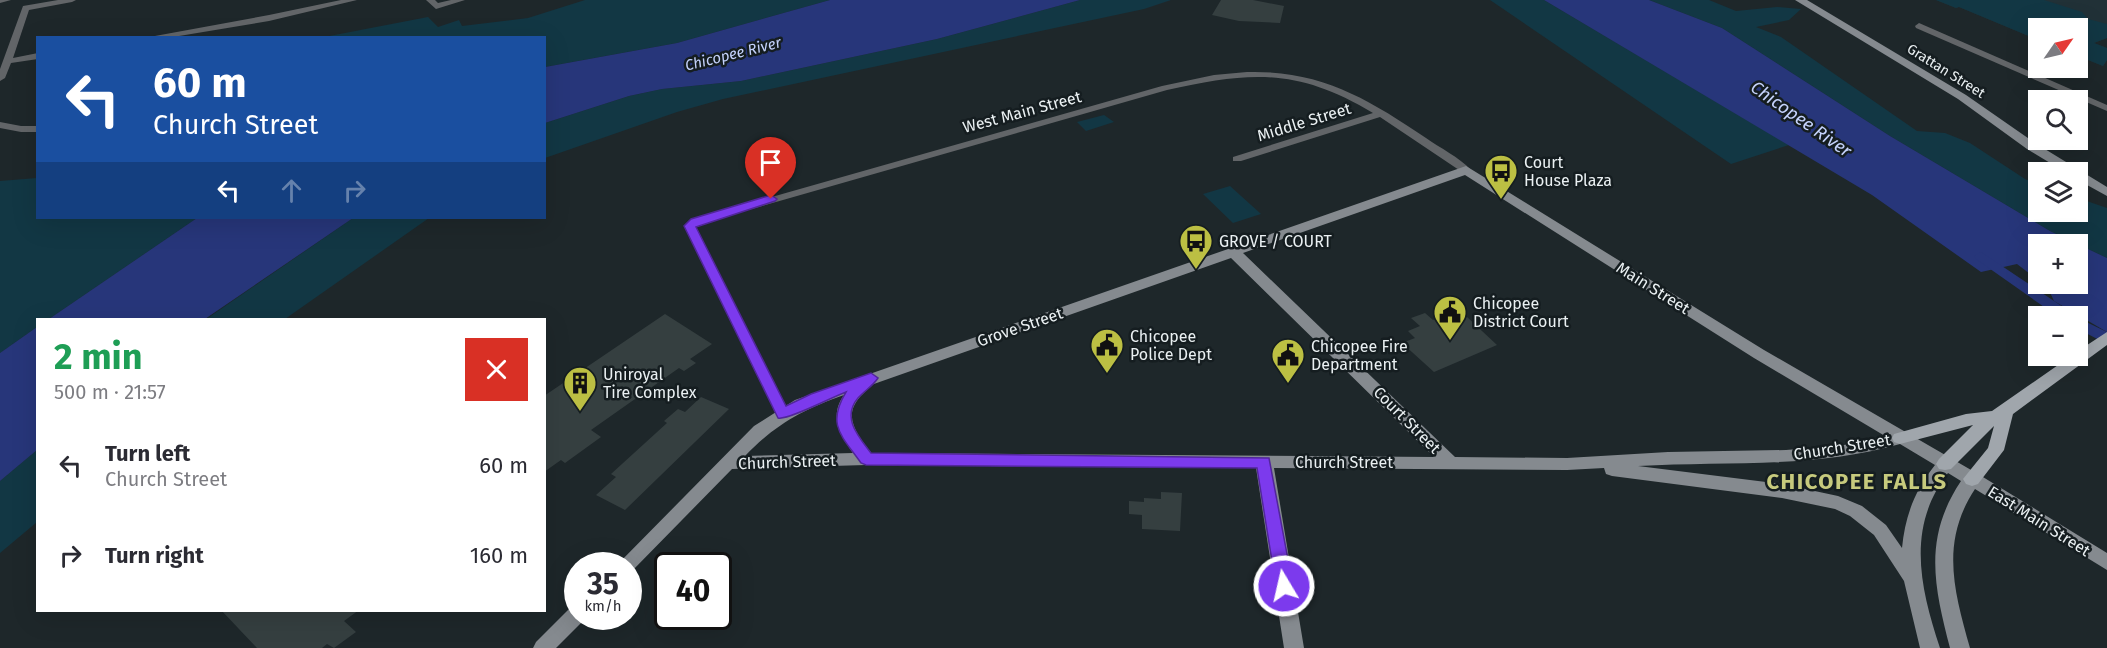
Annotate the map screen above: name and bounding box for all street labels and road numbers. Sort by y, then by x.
street label: Grattan Street [1904,40,1989,102]
street label: West Main Street [961,87,1084,137]
street label: Middle Street [1255,99,1353,145]
street label: Main Street [1613,258,1693,318]
street label: Grove Street [975,303,1065,351]
street label: Court Street [1370,383,1445,458]
street label: Church Street [1792,430,1892,464]
street label: Church Street [738,451,836,473]
street label: Church Street [1295,453,1393,472]
street label: East Main Street [1984,482,2094,560]

